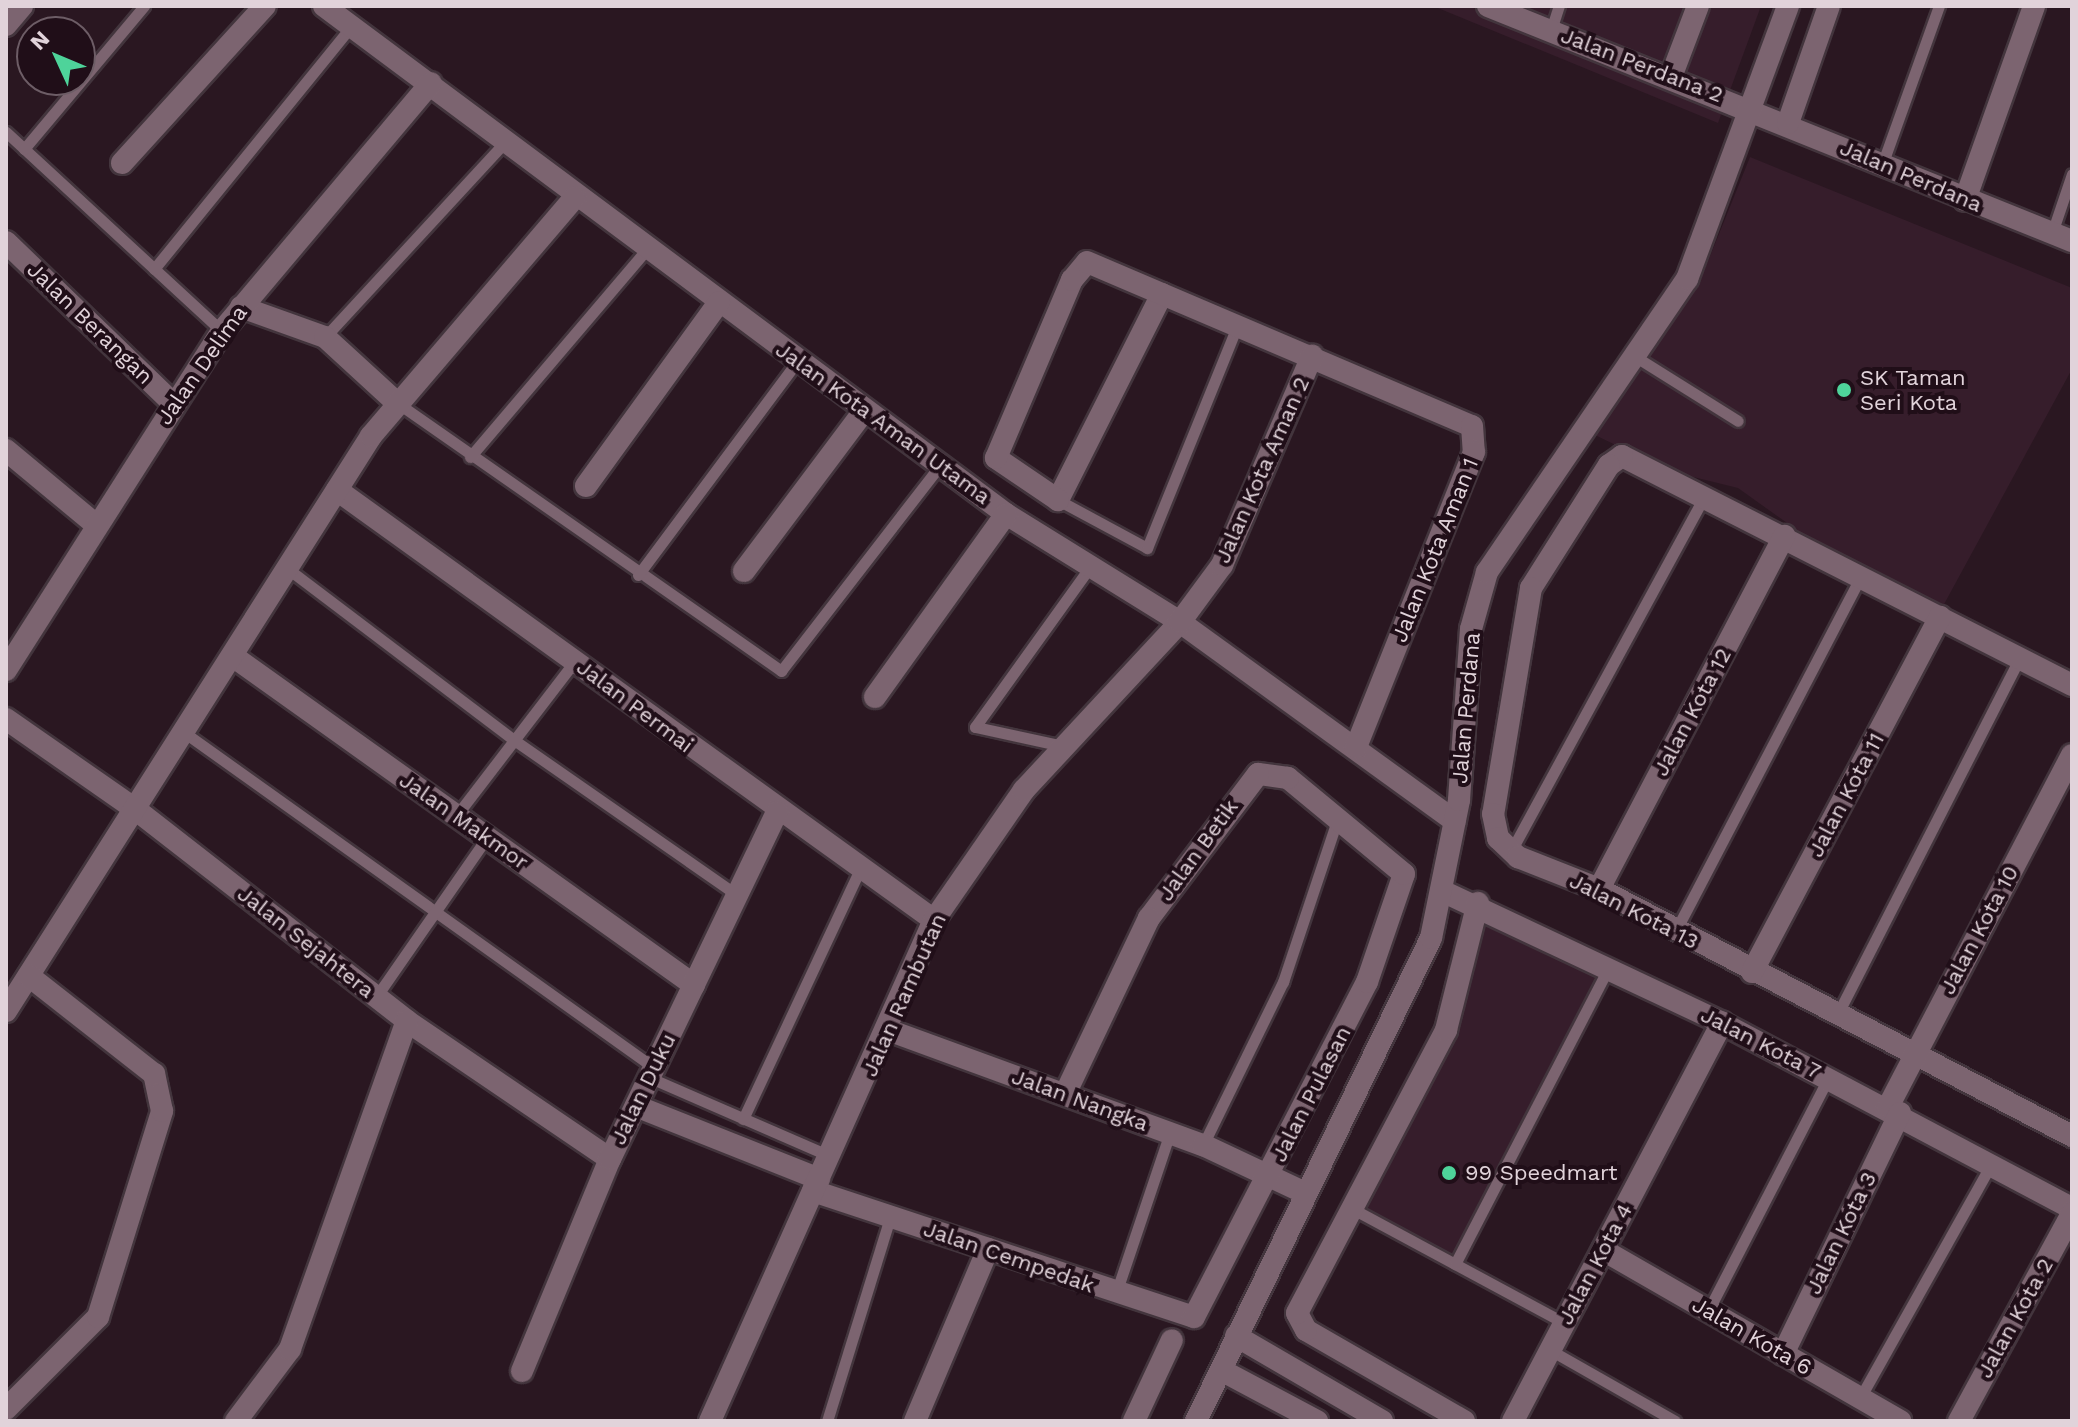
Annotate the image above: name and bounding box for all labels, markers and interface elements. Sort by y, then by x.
north arrow [16,16,96,96]
street label: Jalan Perdana 2 [1557,22,1727,108]
text: N [25,26,54,55]
street label: Jalan Perdana [1836,134,1986,218]
street label: Jalan Berangan [22,256,158,390]
street label: Jalan Delima [151,300,253,430]
street label: Jalan Kota Aman Utama [770,336,996,510]
place label: SK Taman Seri Kota [1860,364,1967,416]
street label: Jalan Kota Aman 2 [1209,372,1315,568]
marker: SK Taman Seri Kota [1835,381,1853,399]
street label: Jalan Kota Aman 1 [1386,453,1484,647]
street label: Jalan Perdana [1446,631,1486,785]
street label: Jalan Kota 12 [1647,643,1737,781]
street label: Jalan Permai [572,654,698,758]
street label: Jalan Kota 11 [1802,728,1890,862]
street label: Jalan Makmor [394,767,534,875]
street label: Jalan Betik [1152,794,1244,906]
street label: Jalan Kota 10 [1934,861,2024,999]
street label: Jalan Kota 13 [1565,867,1703,955]
street label: Jalan Sejahtera [232,880,380,1004]
street label: Jalan Rambutan [856,909,952,1081]
street label: Jalan Kota 7 [1696,1001,1826,1085]
street label: Jalan Pulasan [1265,1022,1357,1166]
street label: Jalan Duku [605,1029,681,1149]
street label: Jalan Nangka [1008,1063,1152,1137]
place label: 99 Speedmart [1465,1160,1618,1186]
marker: 99 Speedmart [1440,1164,1458,1182]
street label: Jalan Kota 3 [1800,1167,1882,1299]
street label: Jalan Kota 4 [1552,1199,1638,1329]
street label: Jalan Cempedak [920,1215,1098,1299]
street label: Jalan Kota 2 [1971,1253,2059,1383]
street label: Jalan Kota 6 [1687,1291,1817,1381]

